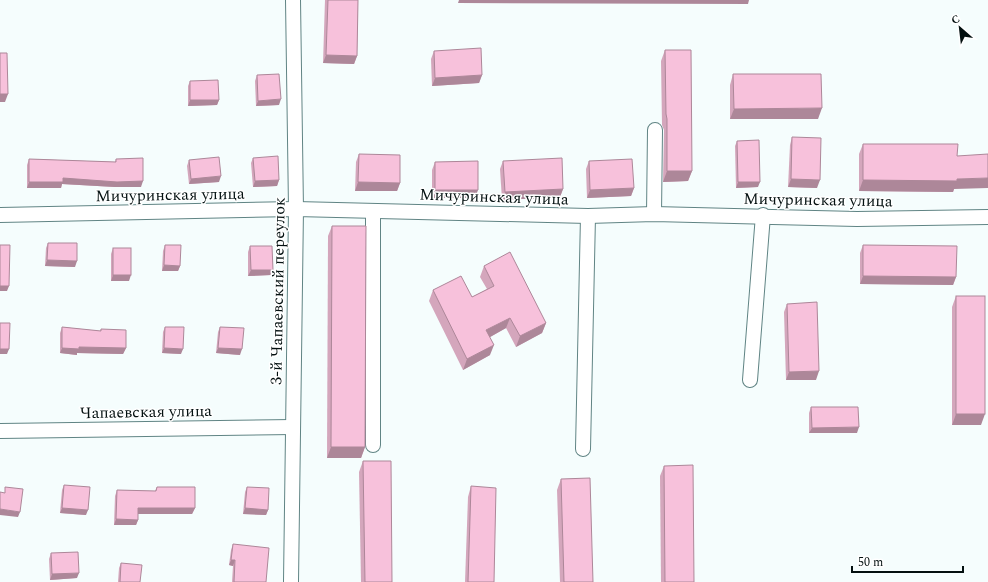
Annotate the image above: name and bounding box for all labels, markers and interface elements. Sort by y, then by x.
north arrow [940,8,980,48]
text: С [948,10,963,29]
street label: Мичуринская улица [95,182,245,208]
street label: Мичуринская улица [419,182,569,212]
street label: Мичуринская улица [743,187,893,213]
street label: 3-й Чапаевский переулок [264,197,292,385]
street label: Чапаевская улица [80,399,212,425]
scale bar [852,548,963,574]
text: 50 m [858,553,883,572]

